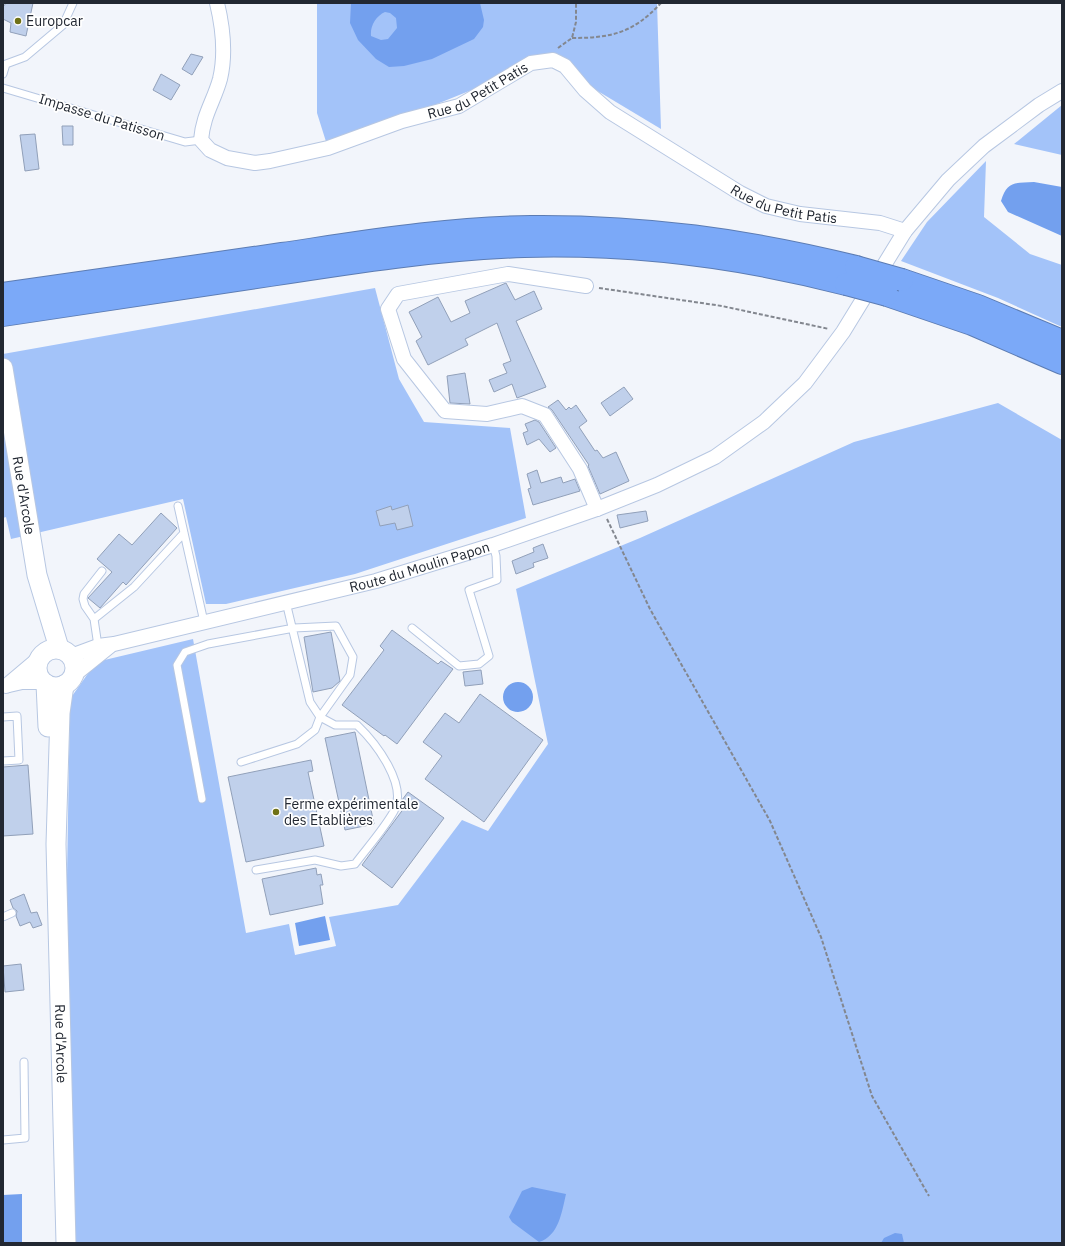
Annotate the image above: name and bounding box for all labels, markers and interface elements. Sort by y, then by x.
place label: Europcar [26,12,83,30]
marker: Europcar [13,16,23,26]
street label: Rue du Petit Patis [425,58,531,123]
street label: Impasse du Patisson [37,89,167,145]
street label: Rue du Petit Patis [727,180,838,227]
street label: Rue d'Arcole [9,455,39,536]
street label: Route du Moulin Papon [348,538,492,596]
place label: Ferme expérimentale des Etablières [284,795,419,829]
marker: Ferme expérimentale des Etablières [271,807,281,817]
street label: Rue d'Arcole [51,1004,71,1084]

